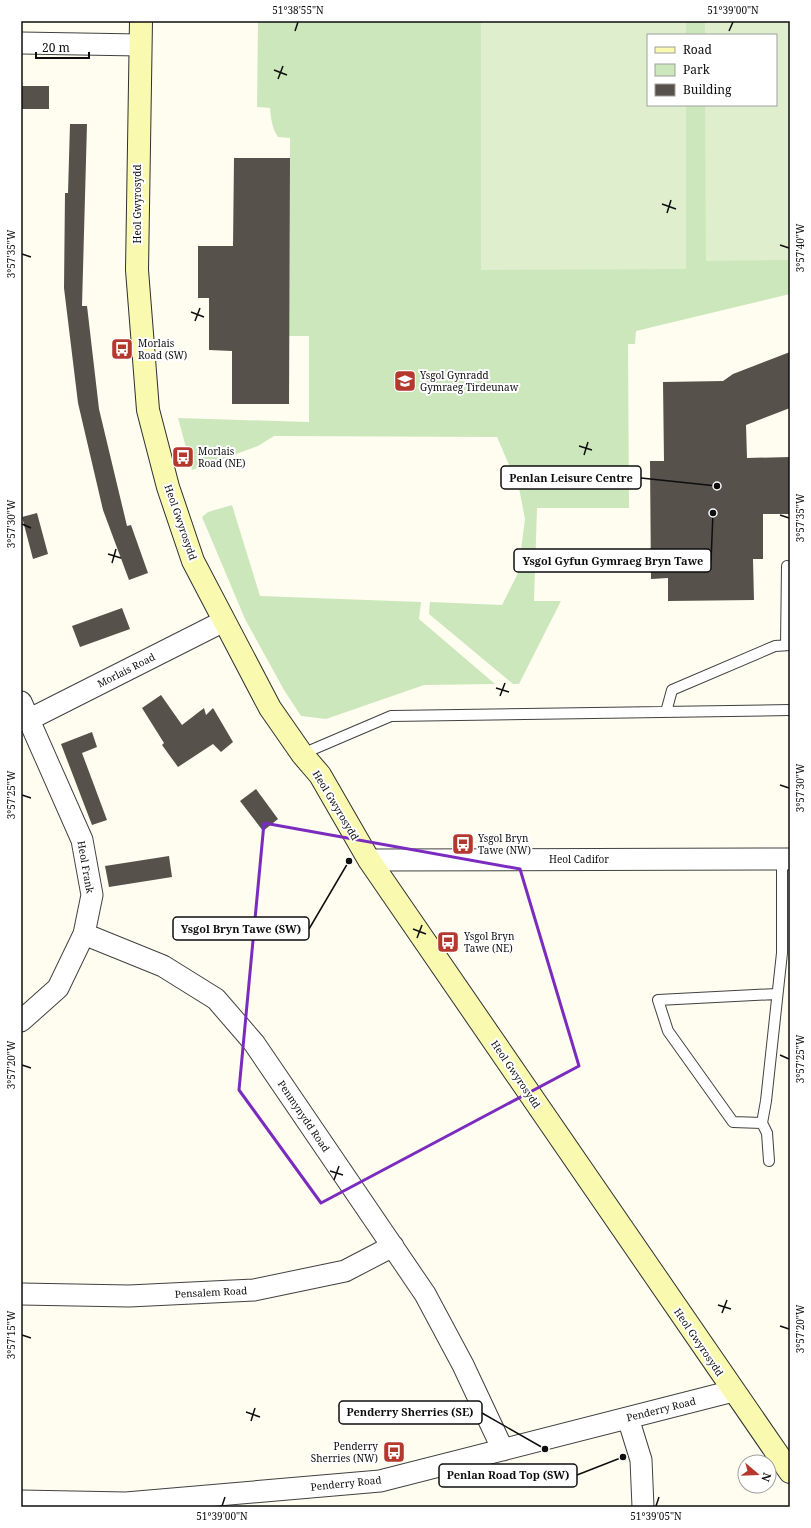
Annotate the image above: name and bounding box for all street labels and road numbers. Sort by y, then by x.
street label: Heol Gwyrosydd [130,164,144,244]
street label: Heol Gwyrosydd [162,482,200,562]
street label: Morlais Road [95,649,157,691]
street label: Heol Gwyrosydd [310,767,362,843]
street label: Heol Frank [74,840,98,895]
street label: Heol Cadifor [549,852,609,866]
street label: Heol Gwyrosydd [488,1037,544,1111]
street label: Penmynydd Road [275,1077,333,1155]
street label: Pensalem Road [174,1283,248,1301]
street label: Heol Gwyrosydd [671,1305,727,1379]
street label: Penderry Road [625,1394,697,1424]
street label: Penderry Road [310,1472,382,1494]

